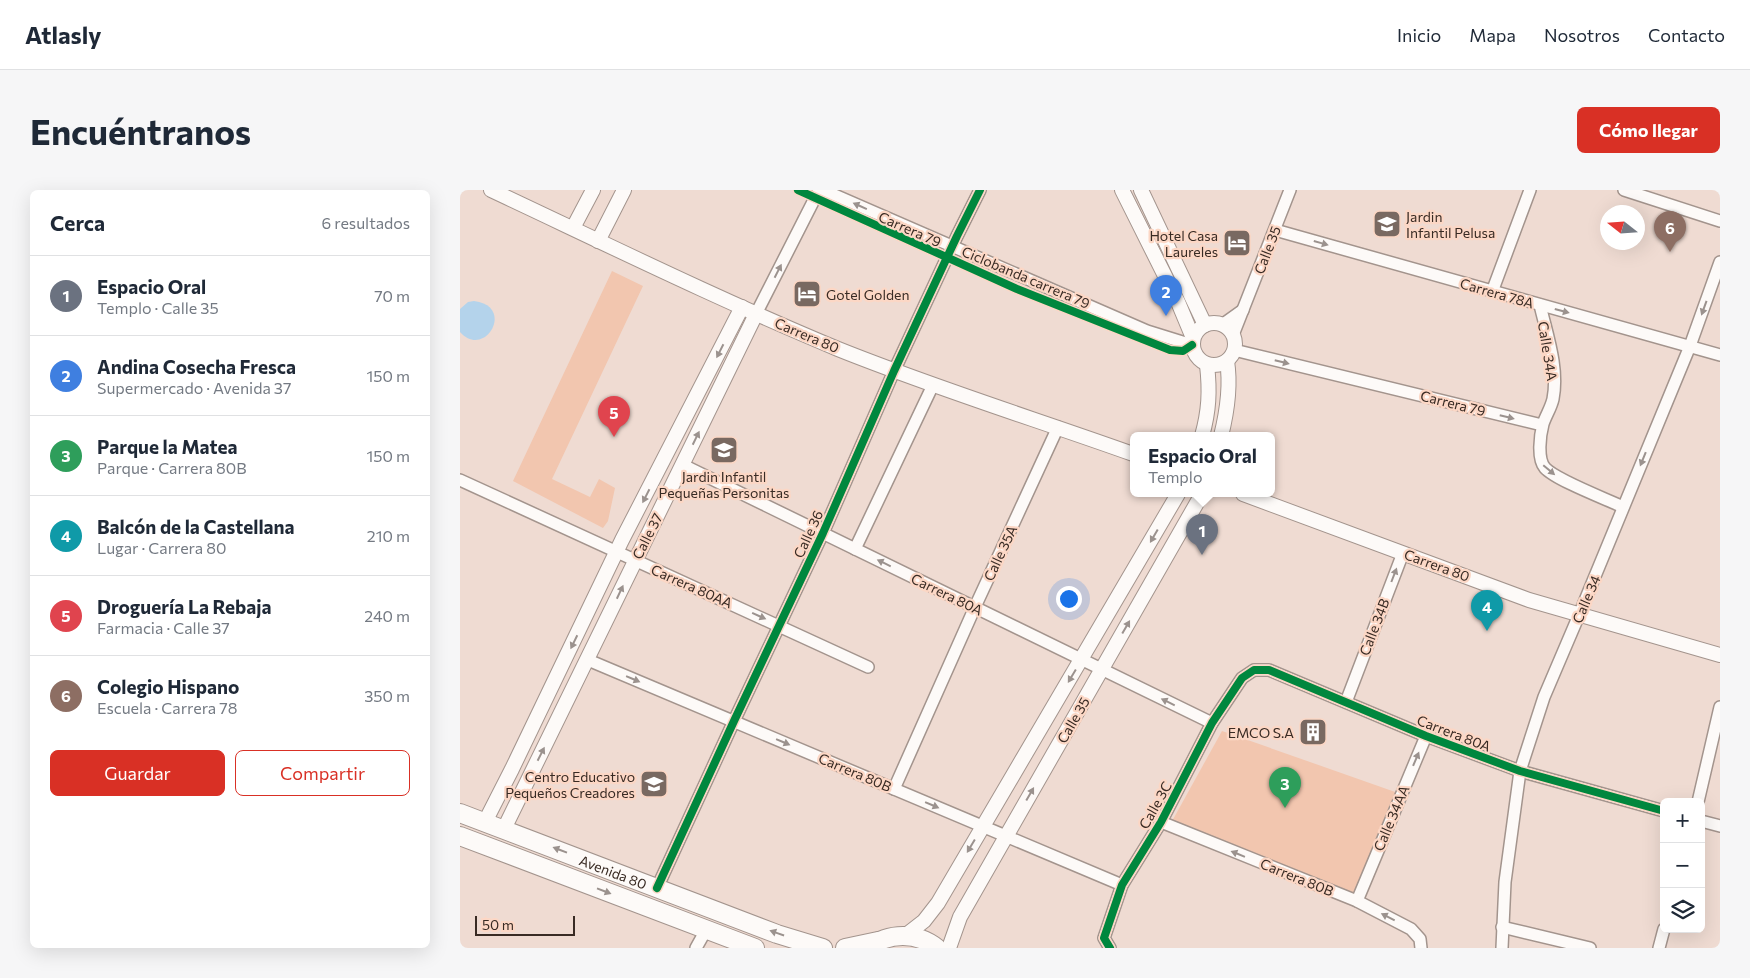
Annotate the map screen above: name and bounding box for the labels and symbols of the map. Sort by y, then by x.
one-way arrow [853,202,867,210]
north arrow [1600,205,1645,250]
street label: Carrera 79 [876,208,944,250]
place label: Jardin Infantil Pelusa [1406,208,1495,241]
school or university icon: Jardin Infantil Pelusa [1372,209,1402,239]
pin: 6 [1654,211,1686,252]
street label: Calle 35 [1250,224,1284,276]
place label: Hotel Casa Laureles [1149,227,1218,260]
hotel icon: Hotel Casa Laureles [1222,228,1252,258]
one-way arrow [1314,239,1329,247]
street label: Ciclobanda carrera 79 [959,242,1093,312]
one-way arrow [774,263,782,278]
street label: Carrera 78A [1458,274,1536,312]
pin: 2 [1150,275,1182,316]
hotel icon: Gotel Golden [792,279,822,309]
place label: Gotel Golden [826,286,909,303]
one-way arrow [1700,301,1708,316]
one-way arrow [1554,307,1570,315]
street label: Carrera 80 [772,314,842,356]
street label: Calle 34A [1535,320,1561,382]
one-way arrow [716,344,724,358]
one-way arrow [1274,358,1289,366]
street label: Carrera 79 [1419,387,1487,419]
pin: 5 [598,396,630,437]
one-way arrow [1500,413,1515,421]
one-way arrow [692,431,700,445]
school or university icon: Jardin Infantil Pequeñas Personitas [709,435,739,465]
one-way arrow [1639,452,1647,466]
one-way arrow [1542,465,1555,476]
place label: Jardin Infantil Pequeñas Personitas [659,468,789,501]
one-way arrow [642,489,650,503]
street label: Calle 36 [790,507,826,561]
street label: Calle 37 [628,510,666,562]
pin: 1 [1186,514,1218,555]
street label: Calle 35A [980,522,1020,584]
one-way arrow [1149,529,1158,542]
street label: Carrera 80 [1402,545,1472,585]
one-way arrow [877,559,891,567]
street label: Carrera 80AA [649,560,736,612]
one-way arrow [1391,568,1399,582]
street label: Carrera 80A [908,569,986,619]
street label: Calle 34 [1568,572,1604,626]
one-way arrow [616,585,624,600]
your location [1056,586,1082,612]
pin: 4 [1471,590,1503,631]
street label: Calle 34B [1355,596,1393,658]
one-way arrow [752,613,766,621]
one-way arrow [1122,621,1131,634]
one-way arrow [570,634,578,649]
one-way arrow [1067,670,1076,683]
one-way arrow [626,675,640,683]
street label: Calle 35 [1053,694,1093,746]
one-way arrow [1161,698,1175,706]
street label: Carrera 80A [1415,711,1494,755]
building icon: EMCO S.A [1298,717,1328,747]
place label: EMCO S.A [1228,724,1294,741]
one-way arrow [776,738,790,746]
one-way arrow [537,747,545,761]
street label: Carrera 80B [816,749,894,795]
one-way arrow [1412,752,1420,766]
pin: 3 [1269,767,1301,808]
place label: Centro Educativo Pequeños Creadores [505,768,635,801]
school or university icon: Centro Educativo Pequeños Creadores [639,769,669,799]
street label: Calle 3C [1135,778,1175,832]
street label: Calle 34AA [1370,782,1413,853]
one-way arrow [1026,786,1034,801]
one-way arrow [925,802,940,809]
one-way arrow [967,840,976,853]
one-way arrow [552,846,567,854]
one-way arrow [1231,849,1245,857]
street label: Avenida 80 [577,851,649,892]
street label: Carrera 80B [1258,855,1336,899]
one-way arrow [596,888,611,895]
scale bar [475,913,575,936]
one-way arrow [1380,913,1395,921]
one-way arrow [769,929,784,937]

